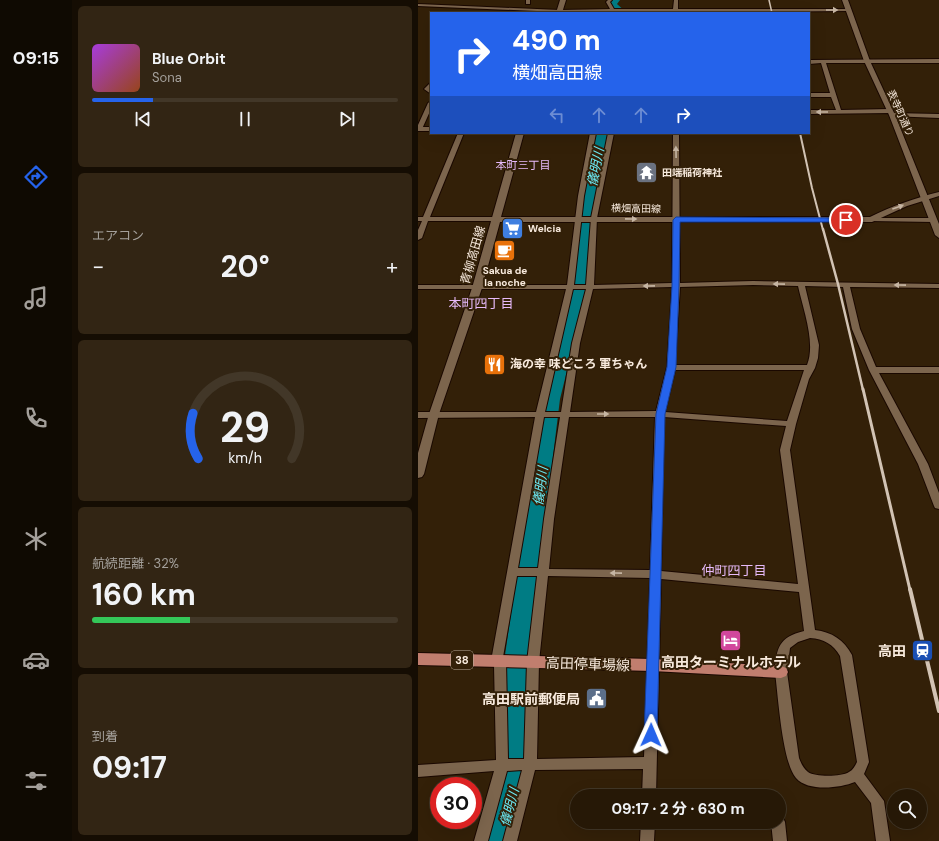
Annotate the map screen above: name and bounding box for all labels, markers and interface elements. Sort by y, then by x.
one-way arrow [826,7,839,13]
text: 490 m [512,22,601,59]
icon: right [446,28,498,80]
text: 09:15 [13,46,59,70]
text: Blue Orbit [152,49,226,69]
text: 横畑高田線 [512,61,602,85]
text: Sona [152,69,182,86]
street label: 表寺町通り [884,88,917,139]
icon: left [546,104,568,126]
icon: ahead [588,104,610,126]
icon: ahead [630,104,652,126]
icon: right [672,104,694,126]
icon: previous [132,108,154,130]
icon: pause [234,108,256,130]
icon: next [336,108,358,130]
one-way arrow [815,109,828,115]
water label: 儀明川 [583,144,608,188]
one-way arrow [673,146,680,158]
district label: 本町三丁目 [496,158,551,172]
temple icon: 田端稲荷神社 [634,159,660,185]
icon: directions [22,163,50,191]
place label: 田端稲荷神社 [662,166,723,179]
street label: 横畑高田線 [611,202,661,215]
pin [829,203,863,237]
one-way arrow [892,204,904,210]
icon: arrive [835,209,857,231]
supermarket icon: Welcia [500,215,526,241]
one-way arrow [625,216,638,222]
place label: Welcia [528,222,561,235]
street label: 青柳高田線 [457,224,489,286]
text: エアコン [92,227,144,244]
cafe icon: Sakua de la noche [492,237,518,263]
text: 20° [220,247,270,286]
text: − [92,252,104,281]
text: + [386,252,398,281]
place label: Sakua de la noche [483,264,527,289]
one-way arrow [772,281,785,287]
one-way arrow [893,282,906,288]
one-way arrow [642,283,655,289]
icon: music [22,284,50,312]
district label: 本町四丁目 [448,295,514,312]
restaurant icon: 海の幸 味どころ 軍ちゃん [482,351,508,377]
place label: 海の幸 味どころ 軍ちゃん [510,356,647,372]
text: 29 [220,400,270,454]
icon: phone [22,404,50,432]
one-way arrow [597,411,610,417]
text: km/h [228,448,262,466]
water label: 儀明川 [529,464,552,507]
icon: climate [22,525,50,553]
text: 航続距離 · 32% [92,555,179,572]
district label: 仲町四丁目 [701,562,767,579]
one-way arrow [609,570,622,576]
text: 160 km [92,575,196,614]
hotel icon: 高田ターミナルホテル [718,627,744,653]
station icon: 高田 [909,638,935,664]
place label: 高田 [878,642,906,660]
icon: car [22,646,50,674]
road number: 38 [451,651,473,669]
place label: 高田ターミナルホテル [661,653,801,671]
street label: 高田停車場線 [546,654,630,674]
public building icon: 高田駅前郵便局 [583,686,609,712]
place label: 高田駅前郵便局 [482,690,580,708]
position arrow [630,714,672,756]
text: 到着 [92,728,118,745]
text: 09:17 [92,748,167,787]
icon: filters [22,767,50,795]
speed limit sign: 30 [430,777,482,829]
water label: 儀明川 [496,784,523,828]
map controls [887,789,927,829]
button: search [887,789,927,829]
text: 09:17 · 2 分 · 630 m [611,799,745,819]

